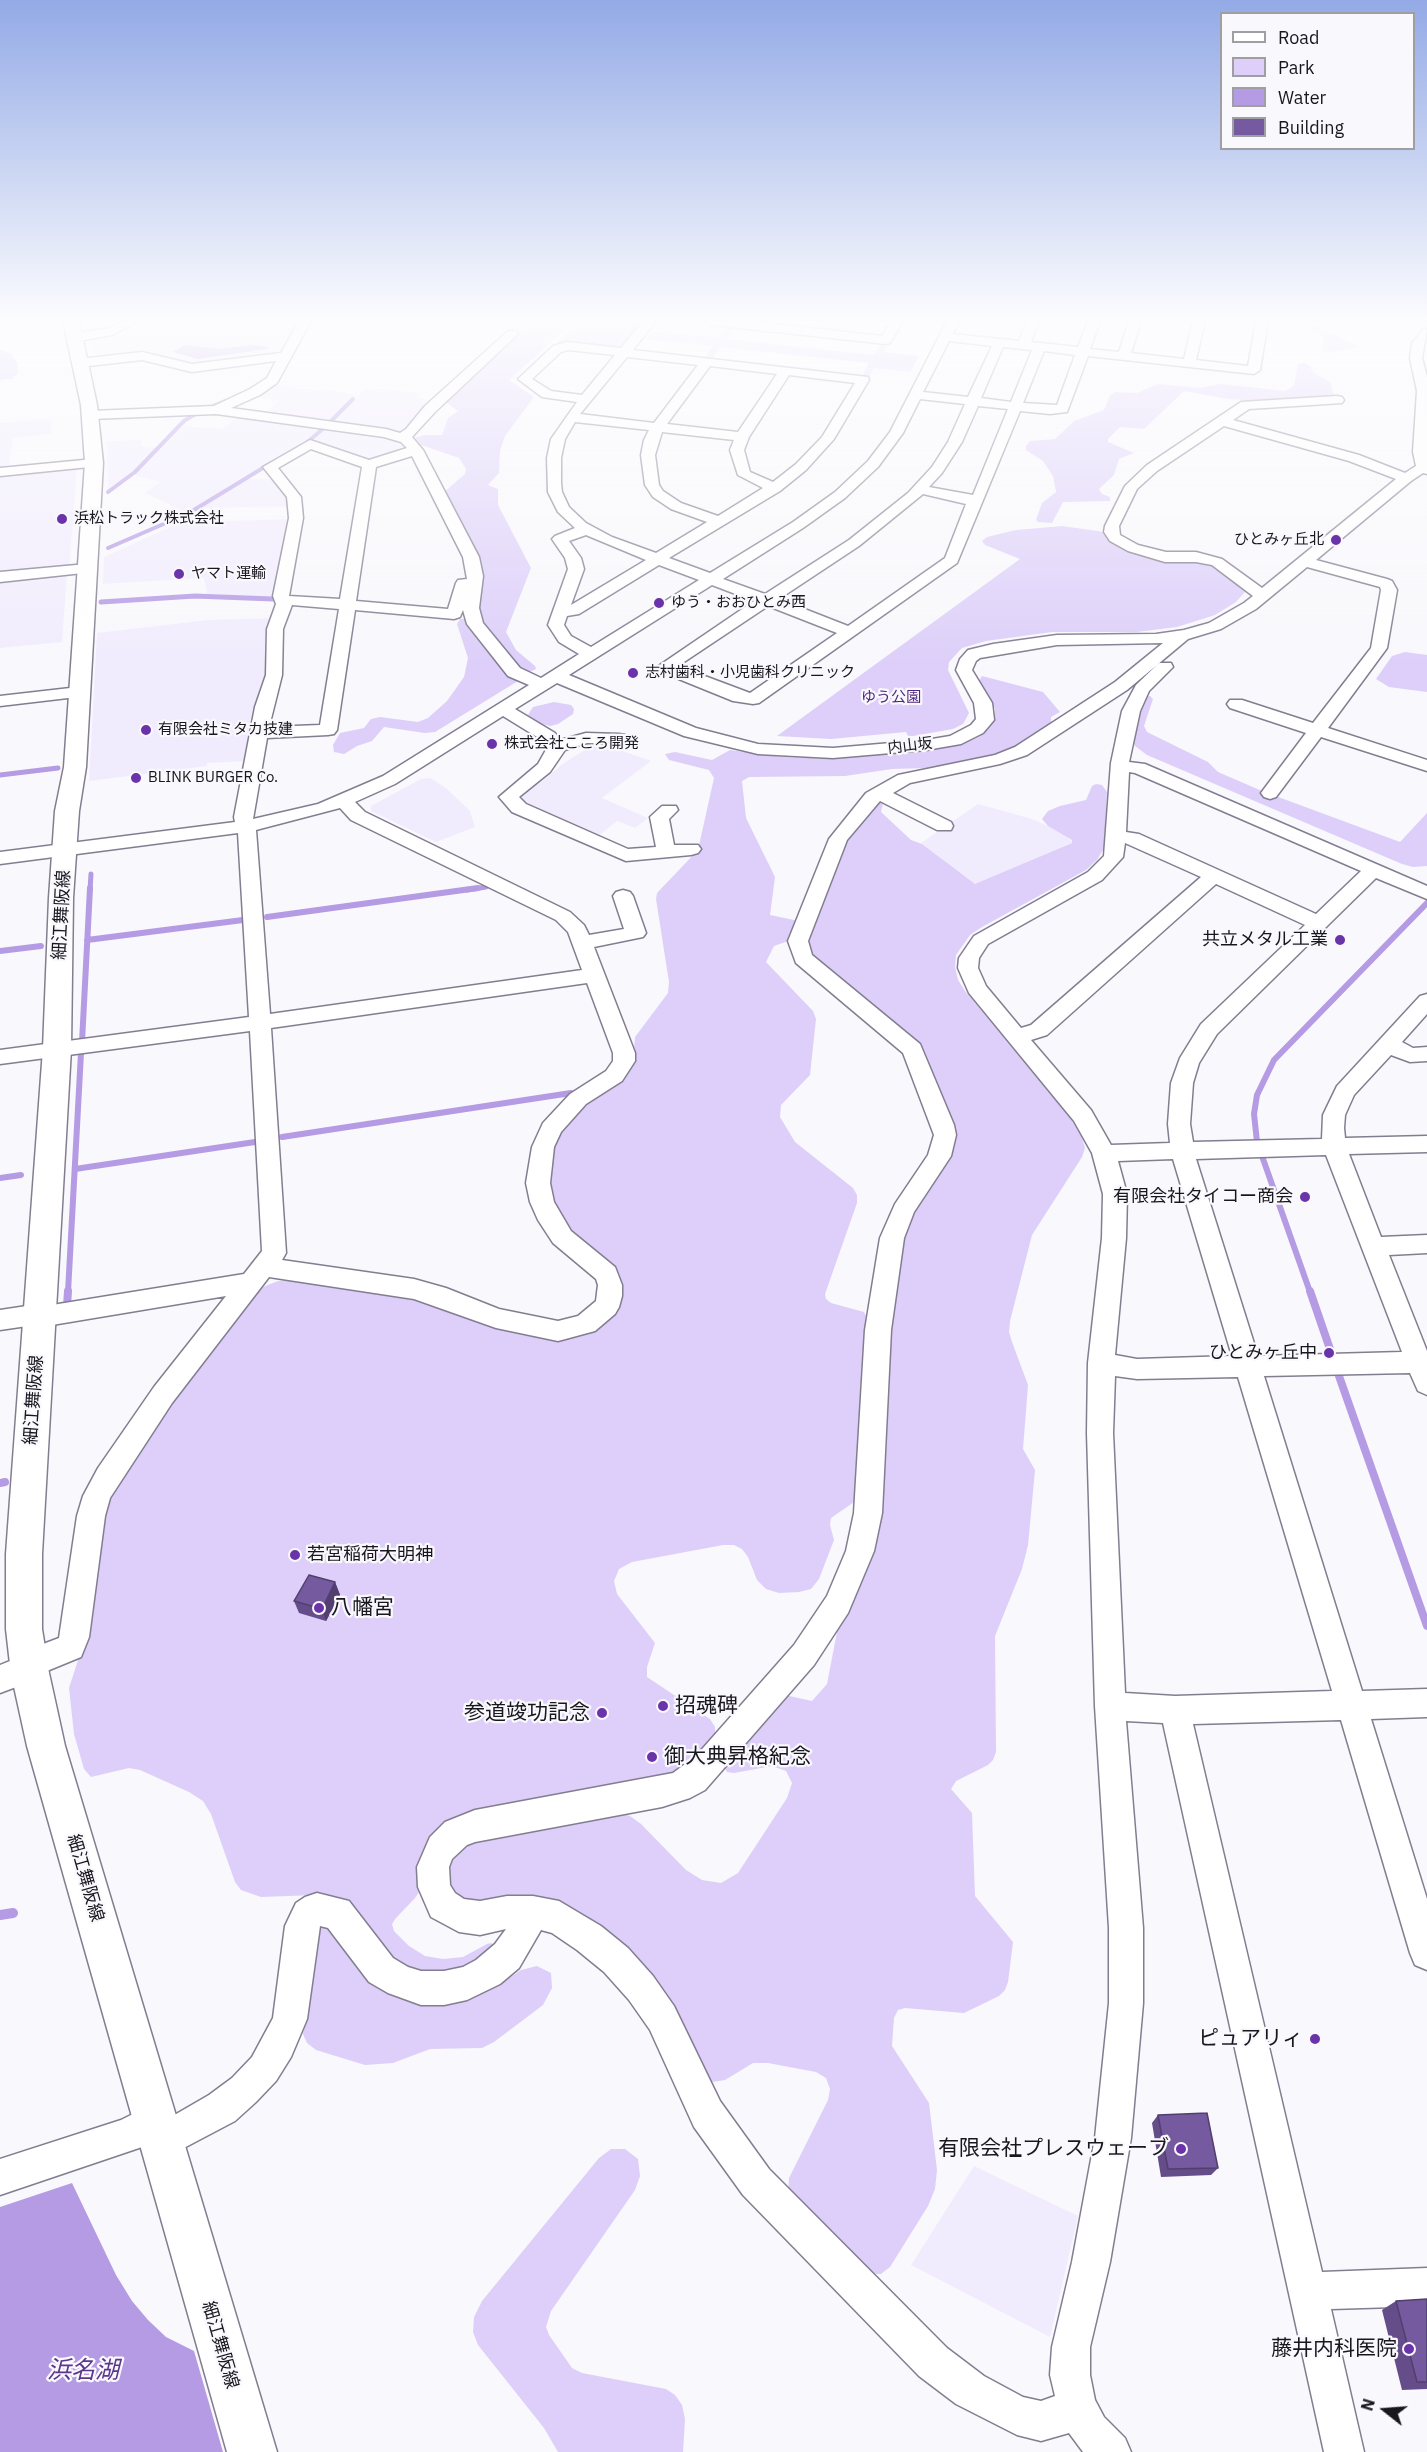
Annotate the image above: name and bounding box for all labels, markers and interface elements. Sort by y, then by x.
legend [1220,12,1415,150]
text: Road [1278,26,1319,49]
text: Park [1278,56,1314,79]
text: Water [1278,86,1326,109]
text: Building [1278,116,1344,139]
place label: 浜松トラック株式会社 [74,510,224,528]
marker: 浜松トラック株式会社 [55,512,69,526]
place label: ひとみヶ丘北 [1234,531,1324,549]
marker: ひとみヶ丘北 [1329,533,1343,547]
place label: ヤマト運輸 [191,565,266,583]
marker: ヤマト運輸 [172,567,186,581]
place label: ゆう・おおひとみ西 [671,594,806,612]
marker: ゆう・おおひとみ西 [652,596,666,610]
place label: 志村歯科・小児歯科クリニック [645,664,855,682]
marker: 志村歯科・小児歯科クリニック [626,666,640,680]
park label: ゆう公園 [861,689,921,707]
place label: 有限会社ミタカ技建 [158,721,293,739]
marker: 有限会社ミタカ技建 [139,723,153,737]
street label: 内山坂 [887,734,933,758]
place label: 株式会社こころ開発 [504,735,639,753]
marker: 株式会社こころ開発 [485,737,499,751]
place label: BLINK BURGER Co. [148,769,278,787]
marker: BLINK BURGER Co. [129,771,143,785]
street label: 細江舞阪線 [49,869,75,961]
place label: 共立メタル工業 [1202,929,1328,951]
marker: 共立メタル工業 [1333,933,1347,947]
place label: 有限会社タイコー商会 [1113,1186,1293,1208]
marker: 有限会社タイコー商会 [1298,1190,1312,1204]
place label: ひとみヶ丘中 [1209,1342,1317,1364]
marker: ひとみヶ丘中 [1322,1346,1336,1360]
street label: 細江舞阪線 [20,1354,48,1446]
place label: 若宮稲荷大明神 [307,1544,433,1566]
marker: 若宮稲荷大明神 [288,1548,302,1562]
place label: 八幡宮 [331,1595,394,1621]
marker: 八幡宮 [312,1601,326,1615]
place label: 招魂碑 [675,1693,738,1719]
marker: 招魂碑 [656,1699,670,1713]
place label: 参道竣功記念 [464,1700,590,1726]
marker: 参道竣功記念 [595,1706,609,1720]
place label: 御大典昇格紀念 [664,1744,811,1770]
marker: 御大典昇格紀念 [645,1750,659,1764]
street label: 細江舞阪線 [62,1832,108,1924]
place label: ピュアリィ [1198,2026,1303,2052]
marker: ピュアリィ [1308,2032,1322,2046]
place label: 有限会社プレスウェーブ [938,2136,1169,2162]
marker: 有限会社プレスウェーブ [1174,2142,1188,2156]
street label: 細江舞阪線 [197,2299,243,2391]
place label: 藤井内科医院 [1271,2336,1397,2362]
marker: 藤井内科医院 [1402,2342,1416,2356]
water label: 浜名湖 [47,2357,119,2385]
north arrow [1355,2380,1415,2440]
text: N [1357,2396,1379,2413]

